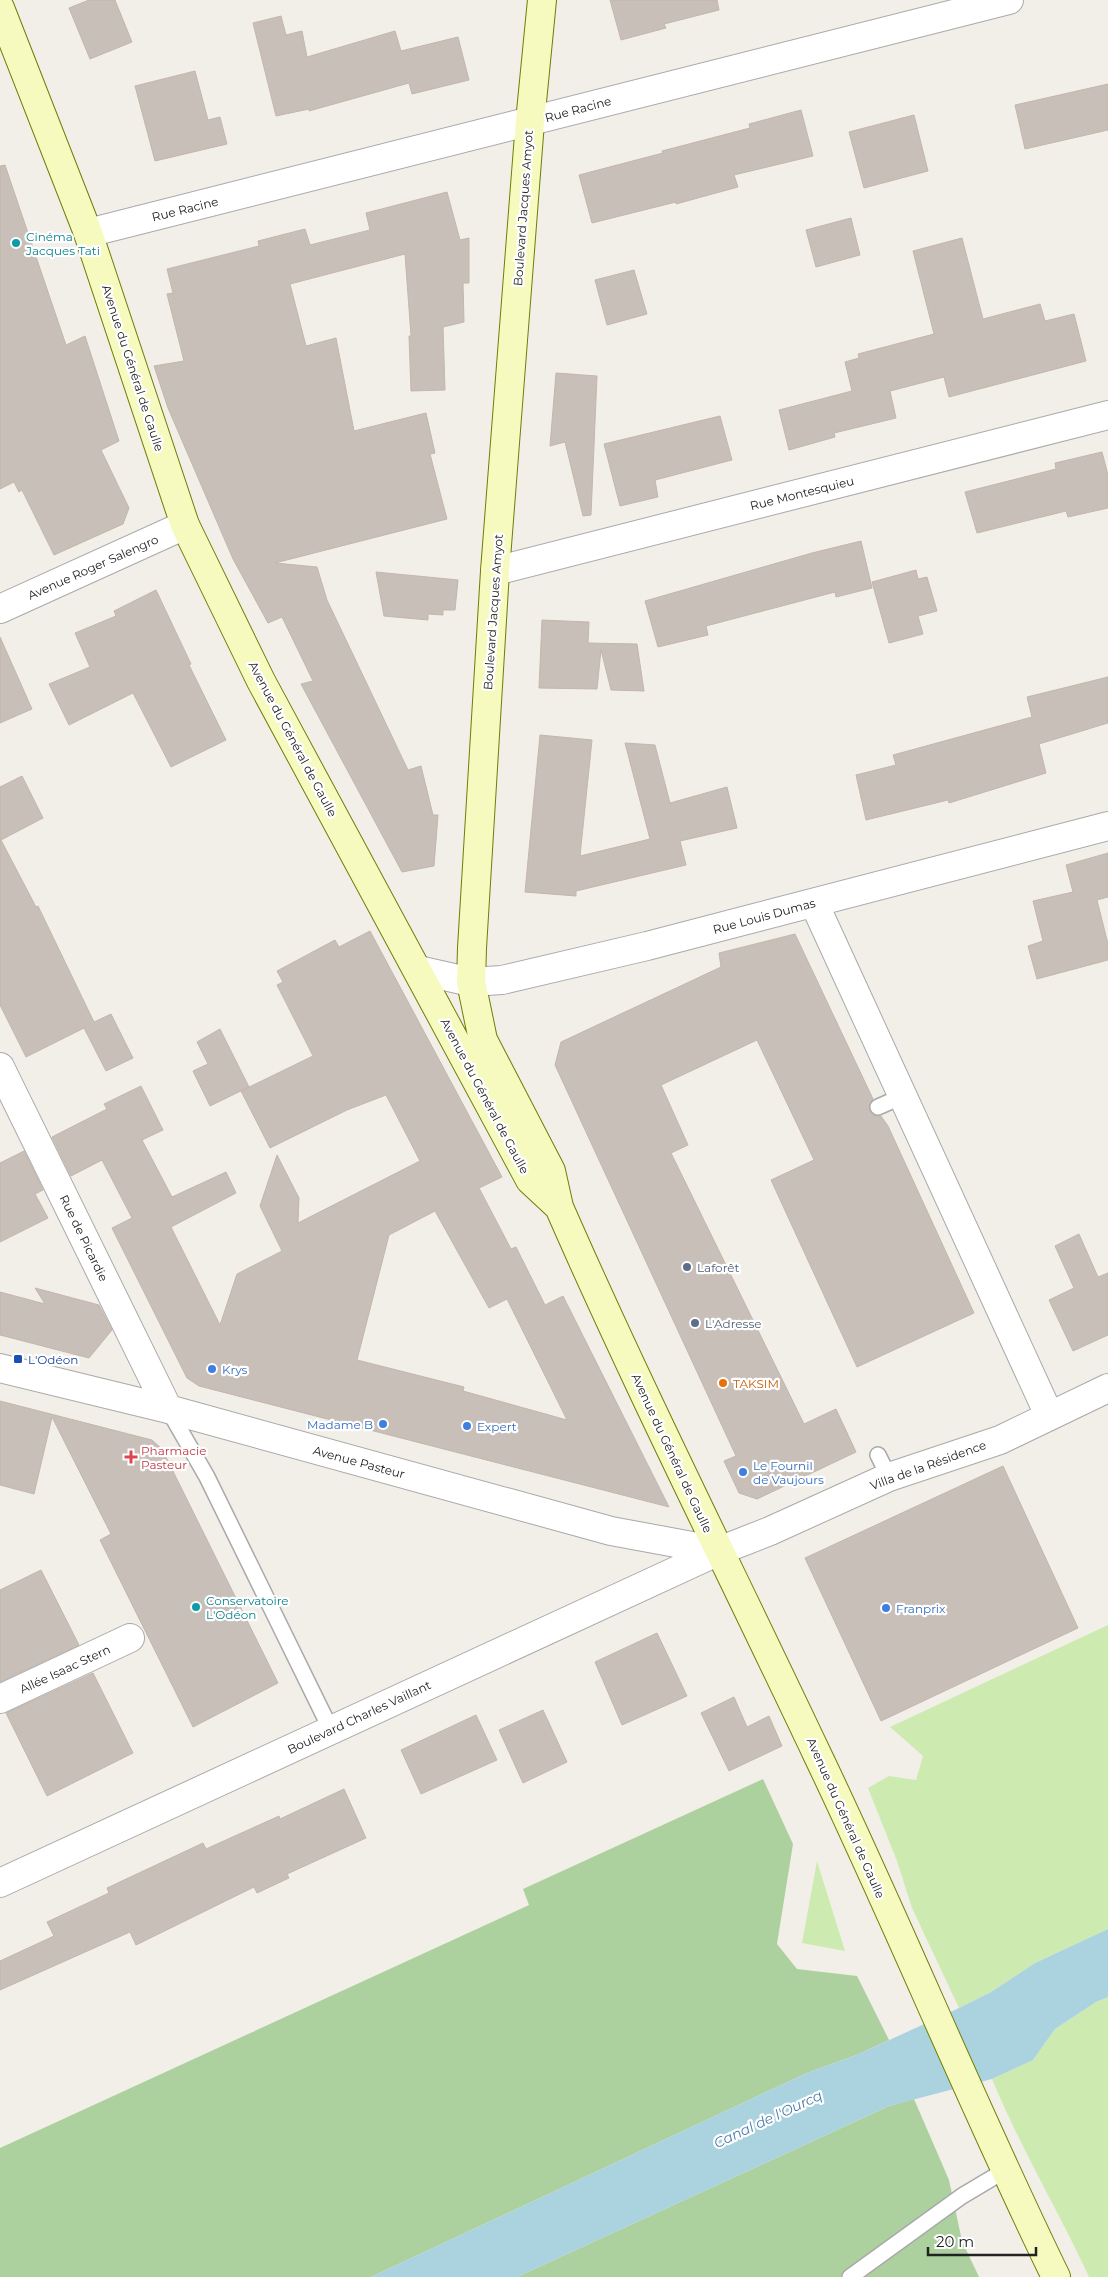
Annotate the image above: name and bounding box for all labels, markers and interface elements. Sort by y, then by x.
street label: Rue Racine [543,93,613,125]
street label: Boulevard Jacques Amyot [510,129,536,286]
street label: Rue Racine [150,193,220,225]
place label: Cinéma Jacques Tati [25,229,100,258]
marker: Cinéma Jacques Tati [10,237,22,249]
street label: Avenue du Général de Gaulle [99,283,167,453]
street label: Rue Montesquieu [748,473,856,513]
street label: Avenue Roger Salengro [25,531,161,603]
street label: Boulevard Jacques Amyot [480,533,506,690]
street label: Avenue du Général de Gaulle [246,659,340,819]
street label: Rue Louis Dumas [711,895,817,937]
street label: Avenue du Général de Gaulle [438,1016,532,1176]
street label: Rue de Picardie [57,1192,111,1284]
place label: Laforêt [697,1260,740,1275]
marker: Laforêt [681,1261,693,1273]
place label: L'Adresse [705,1316,762,1331]
marker: L'Adresse [689,1317,701,1329]
place label: L'Odéon [28,1352,78,1367]
marker: L'Odéon [12,1353,24,1365]
place label: Krys [222,1362,248,1377]
marker: Krys [206,1363,218,1375]
street label: Avenue du Général de Gaulle [628,1371,716,1535]
place label: TAKSIM [733,1376,779,1391]
marker: TAKSIM [717,1377,729,1389]
place label: Madame B [307,1417,373,1432]
marker: Madame B [377,1418,389,1430]
place label: Expert [477,1419,517,1434]
marker: Expert [461,1420,473,1432]
street label: Villa de la Résidence [868,1437,988,1493]
place label: Pharmacie Pasteur [141,1443,206,1472]
street label: Avenue Pasteur [311,1443,407,1482]
marker: Pharmacie Pasteur [125,1451,137,1463]
place label: Le Fournil de Vaujours [753,1458,824,1487]
marker: Le Fournil de Vaujours [737,1466,749,1478]
place label: Conservatoire L'Odéon [206,1593,289,1622]
marker: Conservatoire L'Odéon [190,1601,202,1613]
place label: Franprix [896,1601,946,1616]
marker: Franprix [880,1602,892,1614]
street label: Allée Isaac Stern [17,1641,113,1697]
street label: Boulevard Charles Vaillant [285,1677,433,1757]
street label: Avenue du Général de Gaulle [804,1735,888,1901]
water label: Canal de l'Ourcq [711,2086,825,2152]
scale bar [928,2224,1036,2256]
text: 20 m [936,2232,974,2251]

